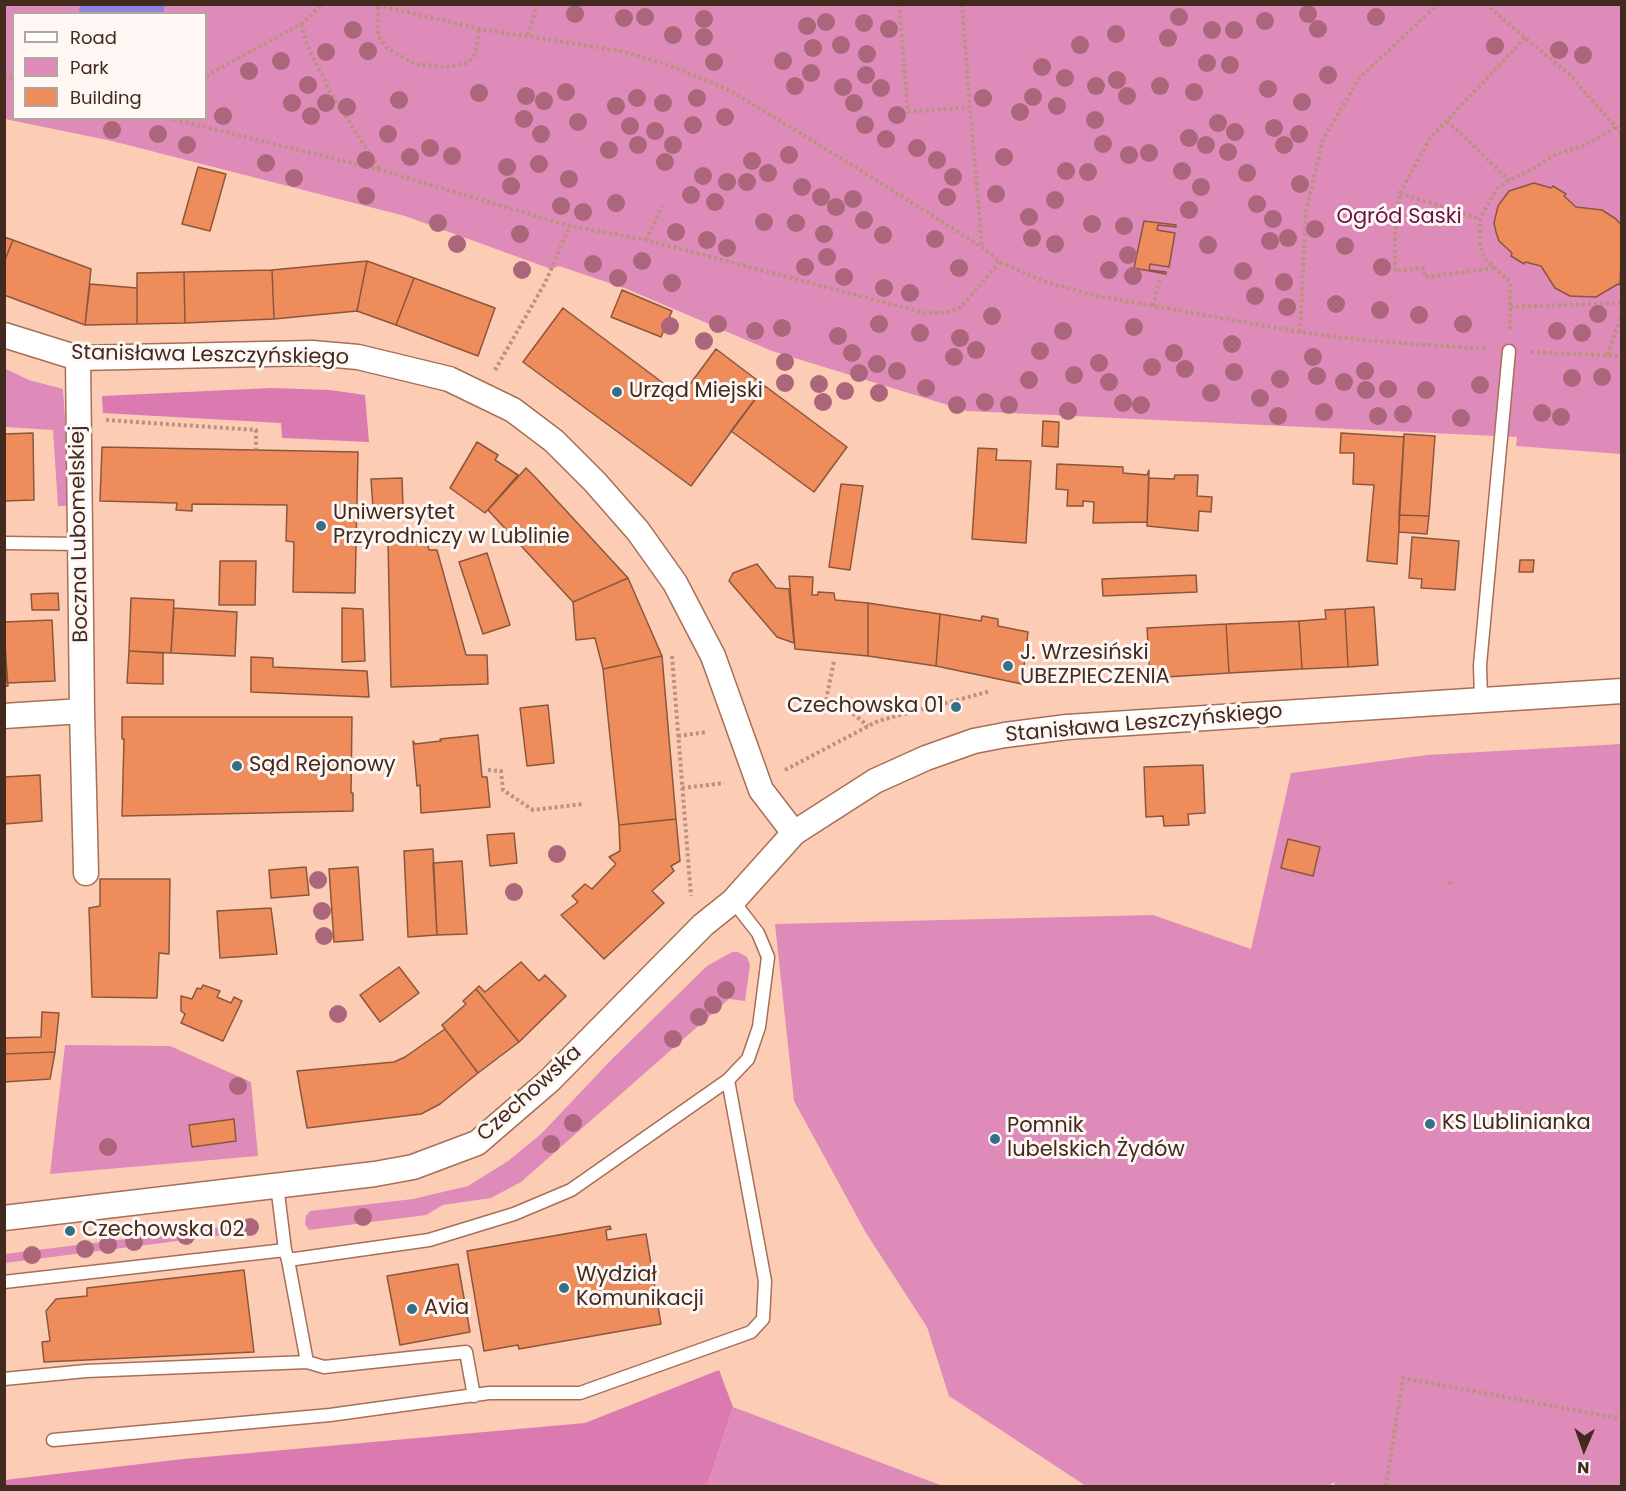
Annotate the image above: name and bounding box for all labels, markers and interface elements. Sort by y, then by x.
legend [12,12,207,120]
text: Road [70,25,117,50]
text: Park [70,55,109,80]
text: Building [70,85,142,110]
park label: Ogród Saski [1336,205,1462,231]
street label: Stanisława Leszczyńskiego [71,341,349,371]
place label: Urząd Miejski [629,379,763,405]
marker: Urząd Miejski [610,385,624,399]
street label: Boczna Lubomelskiej [66,425,94,643]
place label: Uniwersytet Przyrodniczy w Lublinie [333,501,570,551]
marker: Uniwersytet Przyrodniczy w Lublinie [314,519,328,533]
place label: J. Wrzesiński UBEZPIECZENIA [1020,641,1170,691]
marker: J. Wrzesiński UBEZPIECZENIA [1001,659,1015,673]
place label: Czechowska 01 [787,694,944,720]
street label: Stanisława Leszczyńskiego [1004,699,1284,749]
marker: Czechowska 01 [949,700,963,714]
place label: Sąd Rejonowy [249,753,396,779]
marker: Sąd Rejonowy [230,759,244,773]
street label: Czechowska [473,1041,587,1147]
place label: KS Lublinianka [1442,1111,1591,1137]
place label: Pomnik lubelskich Żydów [1007,1114,1185,1164]
marker: KS Lublinianka [1423,1117,1437,1131]
marker: Pomnik lubelskich Żydów [988,1132,1002,1146]
place label: Czechowska 02 [82,1218,244,1244]
marker: Czechowska 02 [63,1224,77,1238]
place label: Wydział Komunikacji [576,1263,704,1313]
marker: Wydział Komunikacji [557,1281,571,1295]
place label: Avia [424,1296,469,1322]
marker: Avia [405,1302,419,1316]
north arrow [1554,1419,1614,1479]
text: N [1577,1456,1590,1479]

